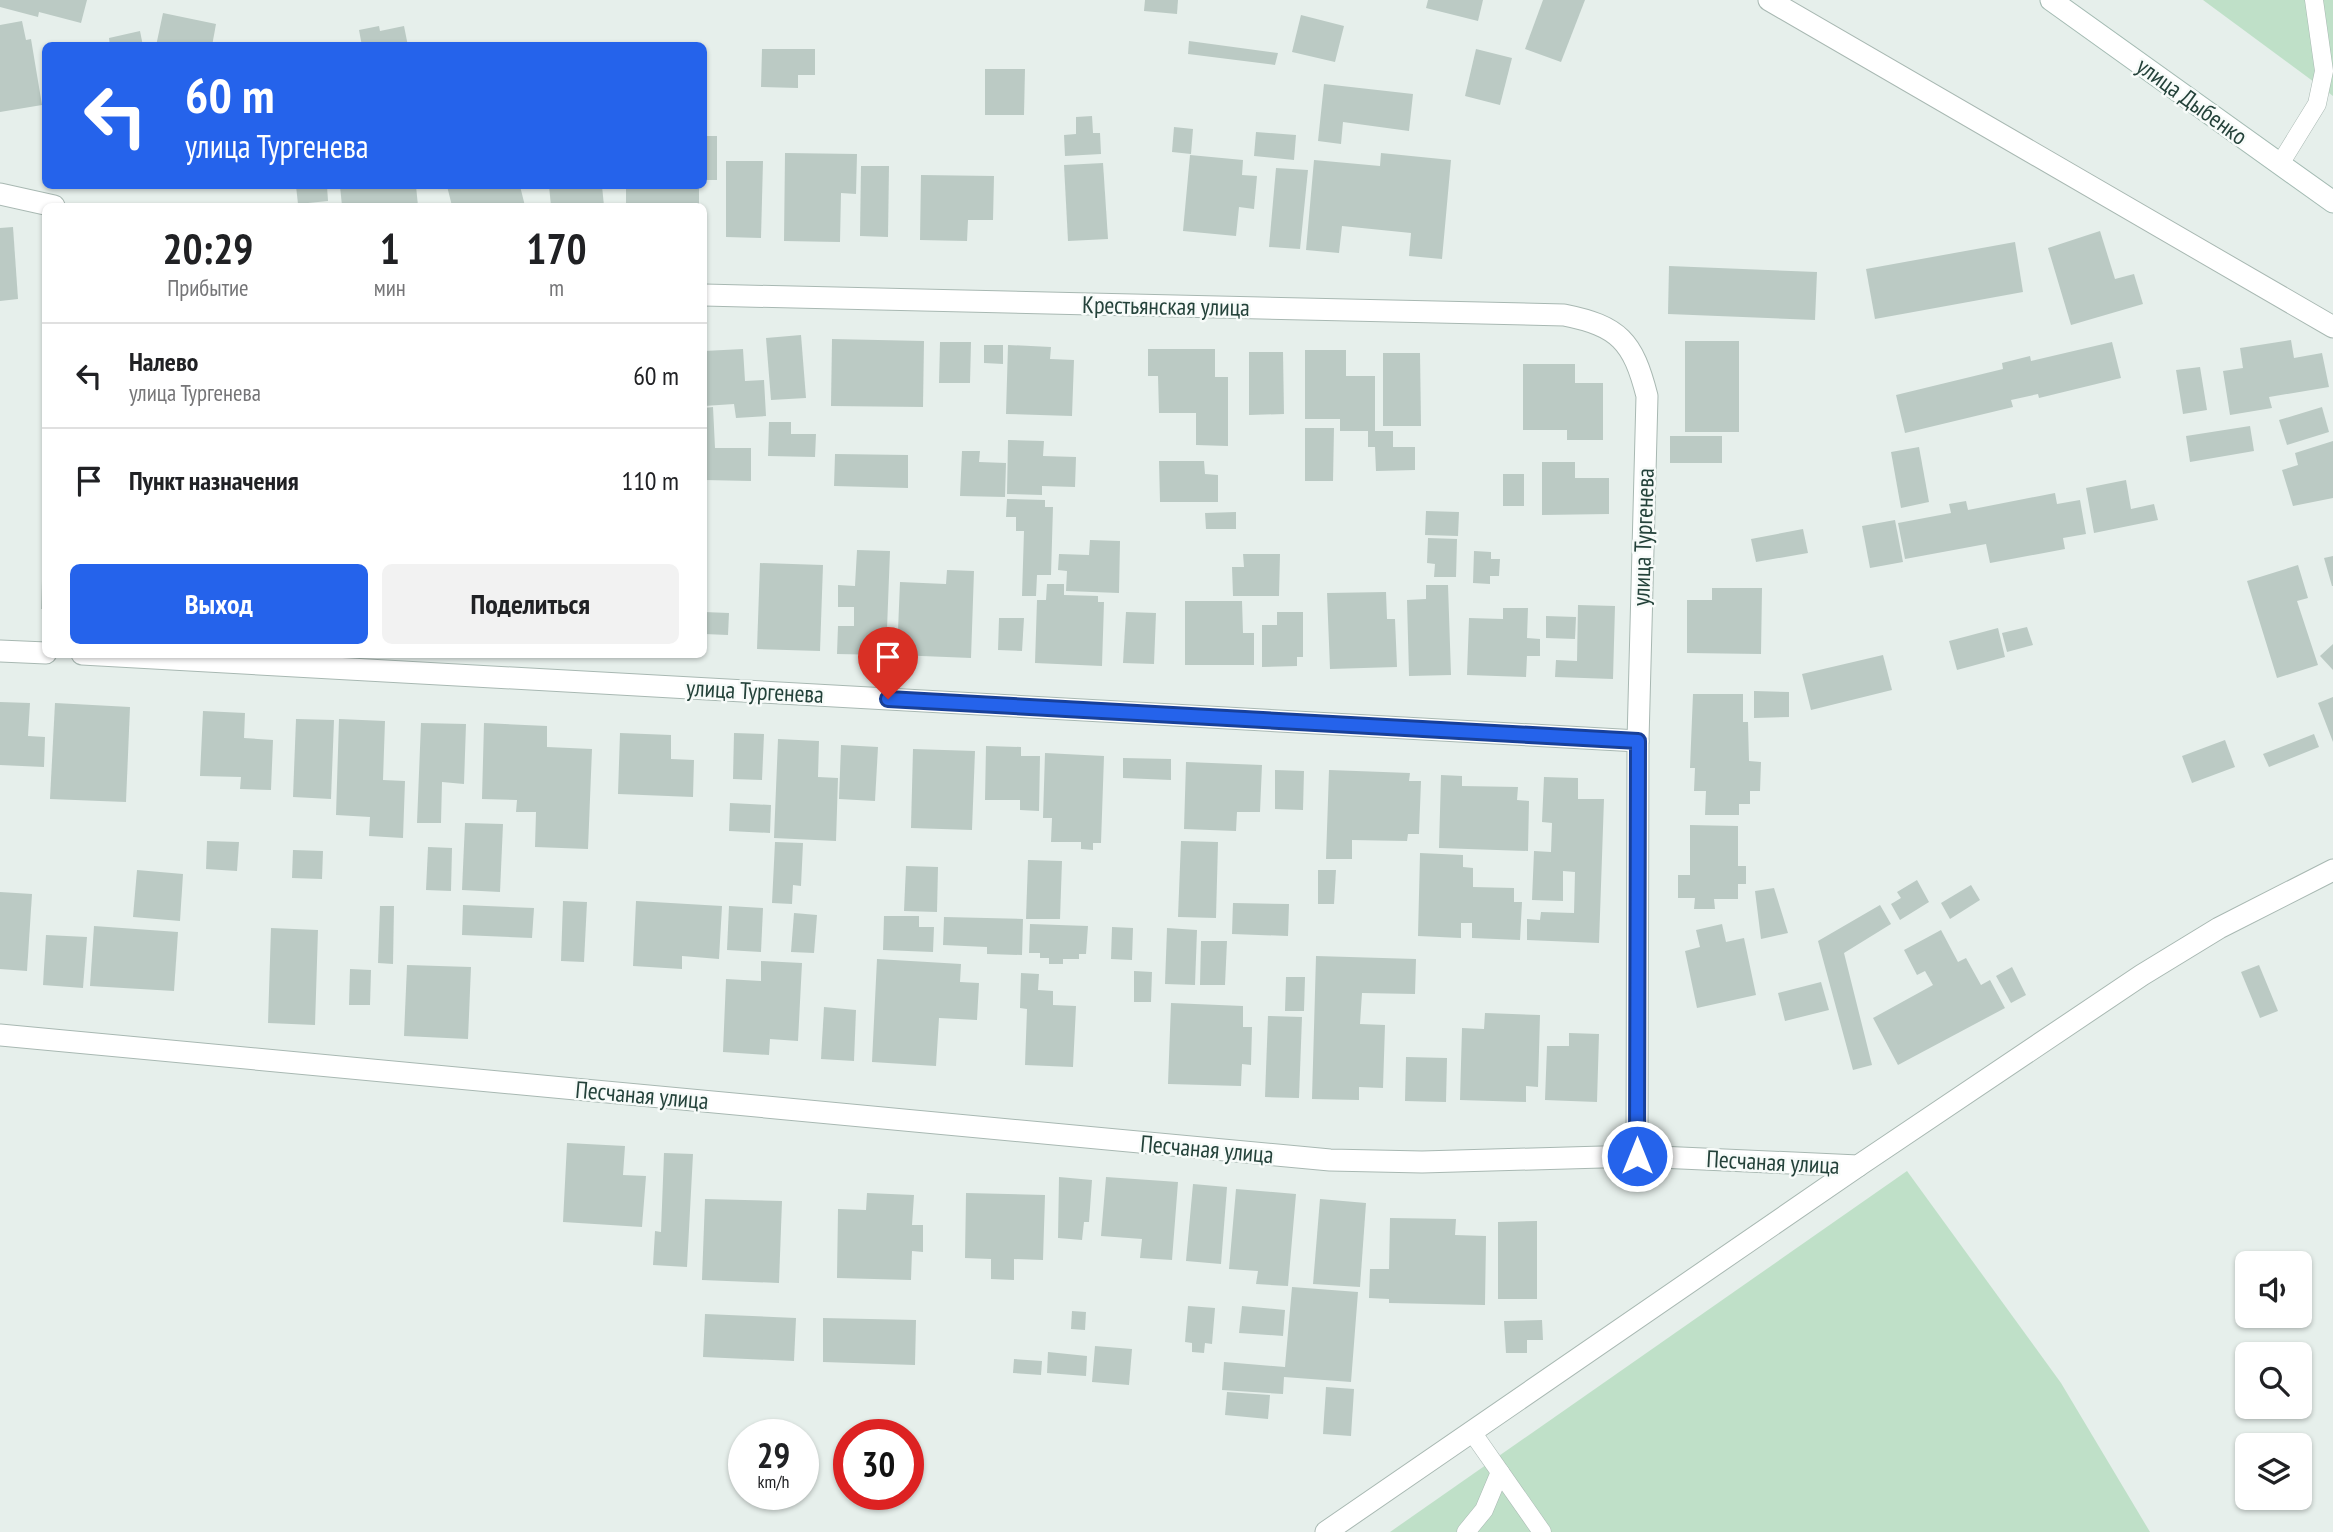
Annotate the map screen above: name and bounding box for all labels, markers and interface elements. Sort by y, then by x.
street label: улица Дыбенко [2130,50,2254,152]
text: 60 m [185,63,274,127]
icon: left [70,70,161,161]
text: улица Тургенева [185,125,369,167]
text: 20:29 [162,221,253,276]
text: 1 [380,221,400,276]
text: 170 [526,221,587,276]
text: Прибытие [167,273,249,302]
text: мин [374,273,406,302]
text: m [549,273,564,302]
street label: Крестьянская улица [1082,289,1250,323]
text: Налево [129,345,198,378]
icon: left [70,357,108,395]
text: 60 m [633,359,679,392]
text: улица Тургенева [129,378,261,407]
icon: arrive [70,462,108,500]
text: Пункт назначения [129,464,299,497]
text: 110 m [621,464,679,497]
street label: улица Тургенева [1625,468,1661,606]
button: Выход [70,564,368,644]
button: Поделиться [382,564,679,644]
pin [858,627,918,699]
icon: arrive [869,638,907,676]
street label: улица Тургенева [685,672,825,710]
street label: Песчаная улица [574,1074,710,1116]
position arrow [1600,1119,1674,1193]
street label: Песчаная улица [1139,1128,1275,1170]
street label: Песчаная улица [1706,1143,1840,1181]
map controls [2235,1251,2312,1510]
button: sound [2235,1251,2312,1328]
button: search [2235,1342,2312,1419]
speed limit sign: 30 [833,1419,924,1510]
text: 29 [757,1432,790,1478]
button: layers [2235,1433,2312,1510]
text: km/h [758,1470,789,1493]

